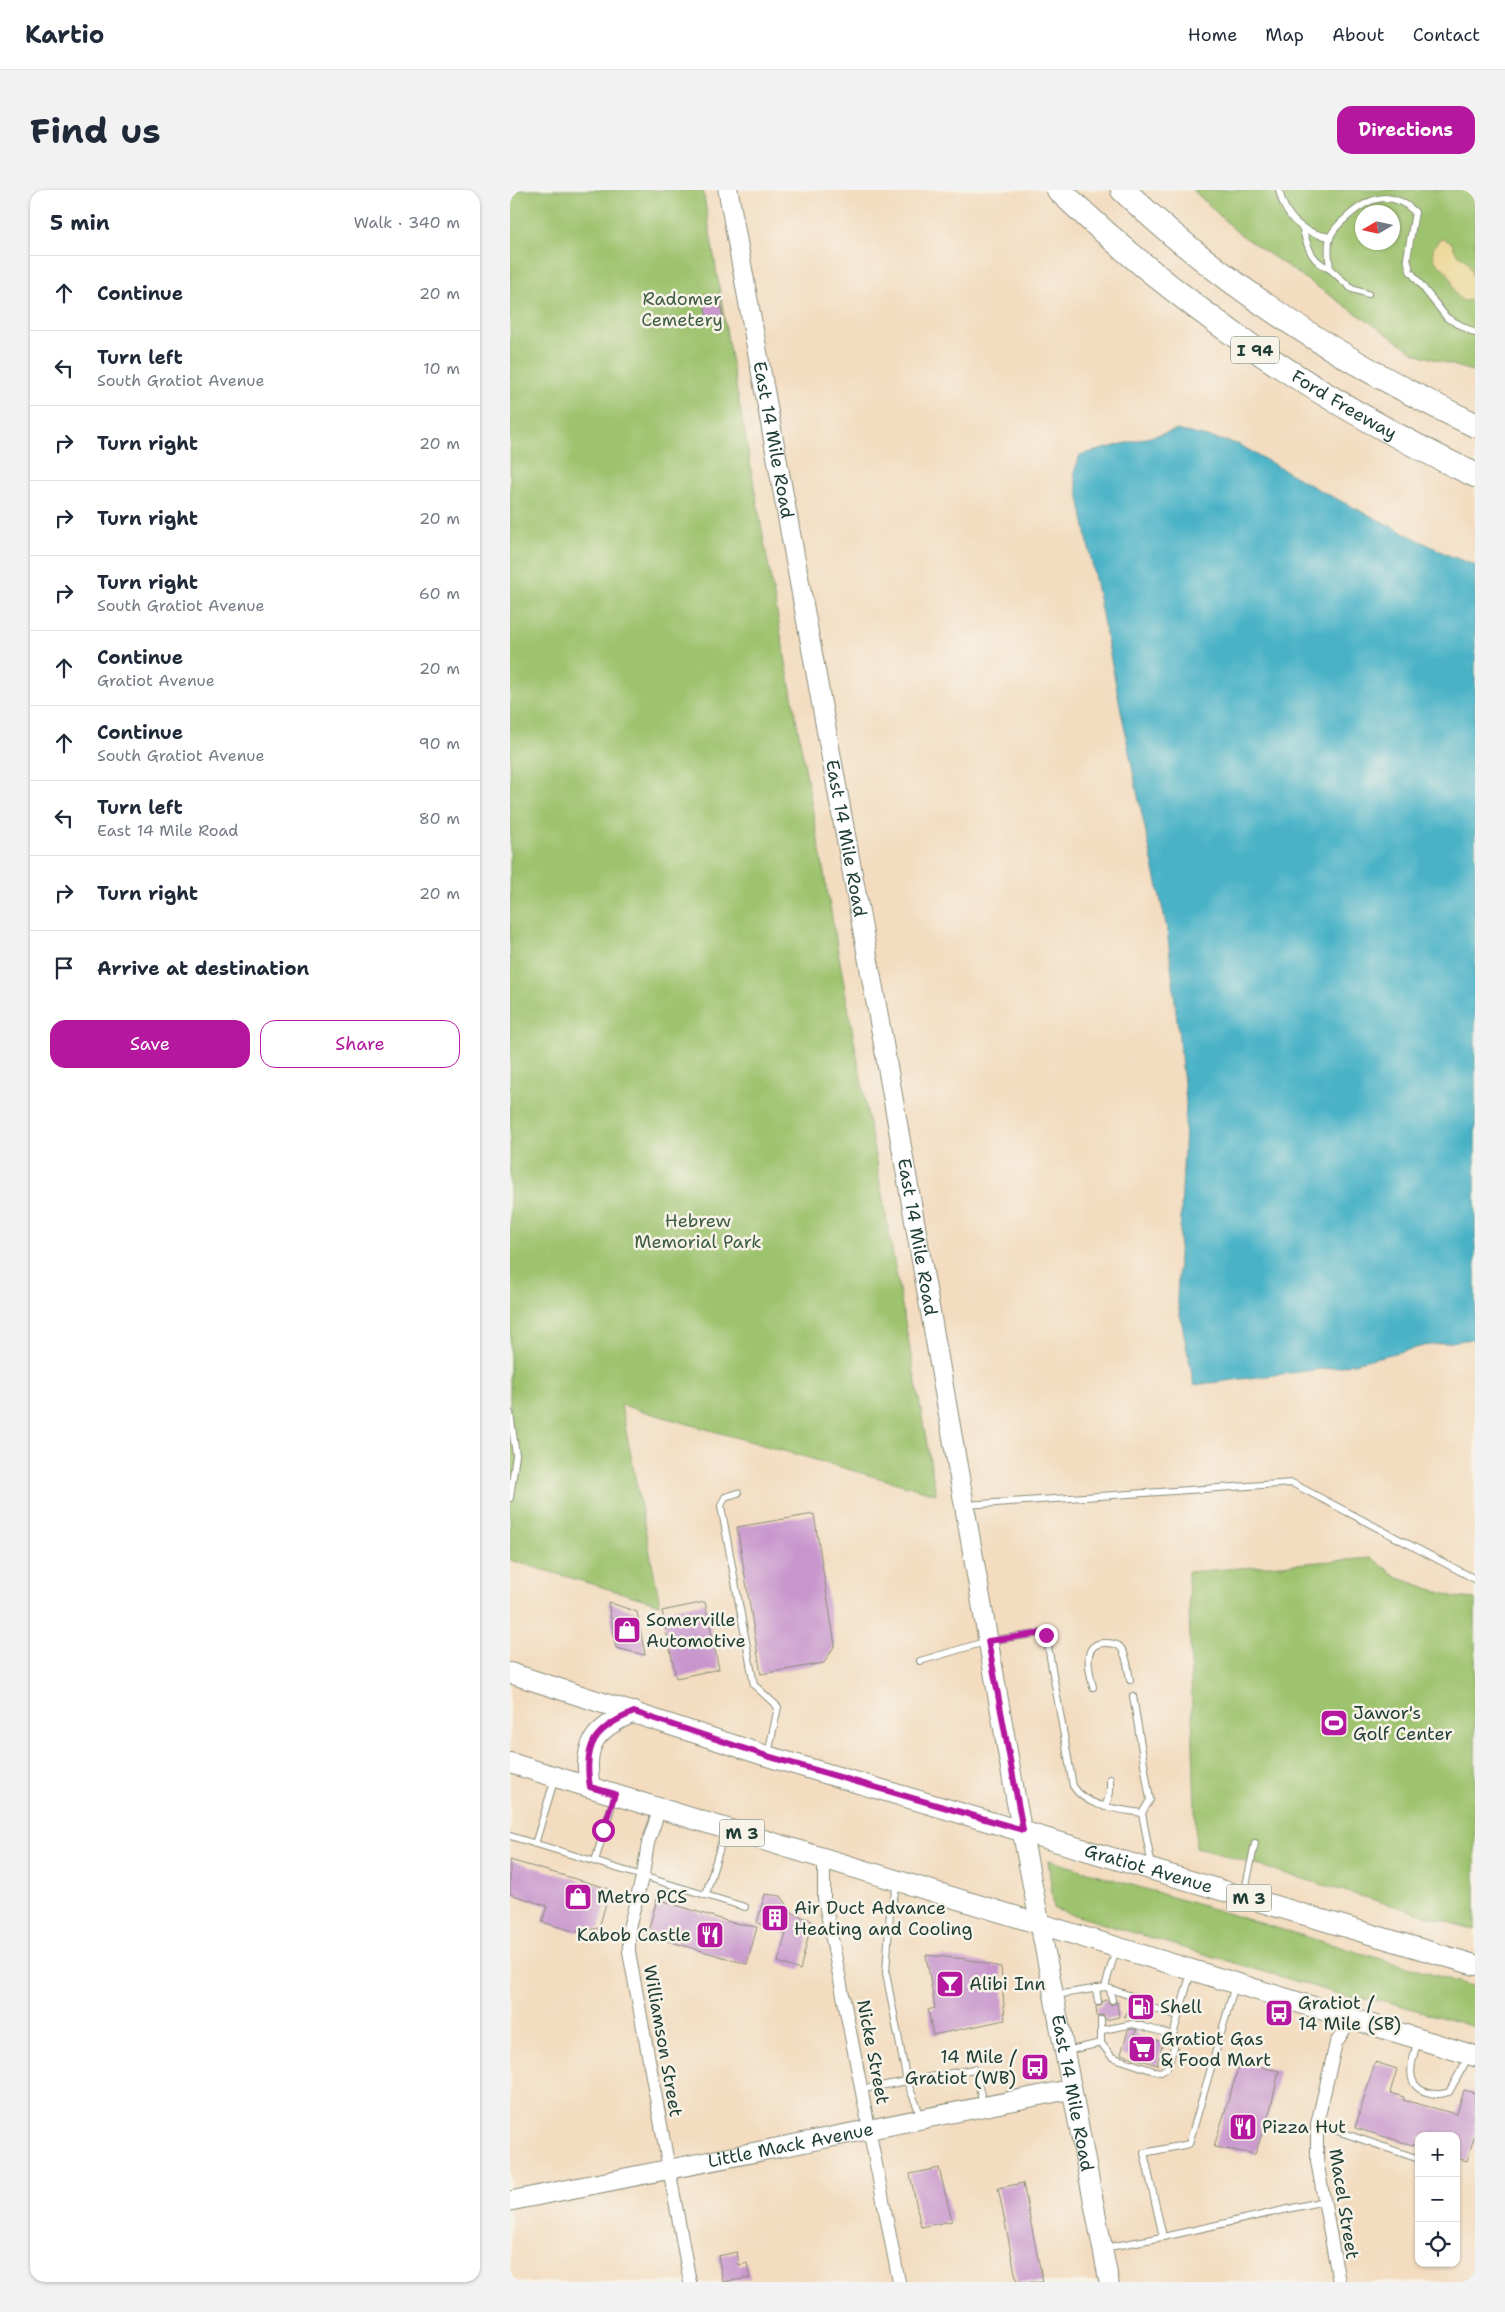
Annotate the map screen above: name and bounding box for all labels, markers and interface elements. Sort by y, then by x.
text: Kartio [25,19,104,51]
text: Home [1188,23,1237,47]
text: Map [1265,23,1304,47]
text: About [1332,23,1385,47]
text: Contact [1413,23,1480,47]
button: Directions [1337,106,1475,154]
text: Find us [30,107,161,154]
north arrow [1355,205,1400,250]
text: 5 min [50,209,110,237]
text: Walk · 340 m [354,212,460,233]
icon: ahead [50,279,78,307]
text: Continue [97,281,183,306]
text: 20 m [419,283,460,304]
park label: Radomer Cemetery [641,287,723,332]
road number: I 94 [1231,336,1279,364]
text: Turn left [97,345,183,370]
icon: left [50,354,78,382]
text: 10 m [423,358,460,379]
street label: East 14 Mile Road [747,359,800,520]
street label: Ford Freeway [1287,364,1401,445]
text: South Gratiot Avenue [97,370,265,391]
icon: right [50,429,78,457]
text: Turn right [97,431,198,456]
text: 20 m [419,433,460,454]
icon: right [50,504,78,532]
text: Turn right [97,506,198,531]
text: 20 m [419,508,460,529]
text: Turn right [97,570,198,595]
icon: right [50,579,78,607]
text: 60 m [419,583,460,604]
text: South Gratiot Avenue [97,595,265,616]
text: Continue [97,645,183,670]
icon: ahead [50,654,78,682]
text: 20 m [419,658,460,679]
text: Gratiot Avenue [97,670,215,691]
text: Continue [97,720,183,745]
icon: ahead [50,729,78,757]
text: 90 m [419,733,460,754]
text: South Gratiot Avenue [97,745,265,766]
street label: East 14 Mile Road [820,758,872,919]
text: Turn left [97,795,183,820]
icon: left [50,804,78,832]
text: 80 m [419,808,460,829]
text: East 14 Mile Road [97,820,238,841]
icon: right [50,879,78,907]
text: Turn right [97,881,198,906]
text: 20 m [419,883,460,904]
icon: arrive [50,954,78,982]
text: Arrive at destination [97,956,309,981]
button: Save [50,1020,250,1068]
button: Share [260,1020,460,1068]
street label: East 14 Mile Road [892,1157,943,1318]
park label: Hebrew Memorial Park [634,1209,762,1254]
place label: Somerville Automotive [646,1608,746,1653]
shop icon: Somerville Automotive [612,1615,642,1645]
route end [1035,1624,1058,1647]
place label: Jawor's Golf Center [1353,1701,1453,1746]
sports icon: Jawor's Golf Center [1319,1708,1349,1738]
route start [592,1819,615,1842]
road number: M 3 [720,1820,764,1846]
street label: Gratiot Avenue [1082,1838,1216,1899]
shop icon: Metro PCS [563,1882,593,1912]
place label: Metro PCS [597,1885,687,1909]
road number: M 3 [1226,1885,1272,1912]
place label: Air Duct Advance Heating and Cooling [794,1896,972,1941]
building icon: Air Duct Advance Heating and Cooling [760,1903,790,1933]
restaurant icon: Kabob Castle [695,1920,725,1950]
place label: Kabob Castle [577,1923,691,1947]
street label: Williamson Street [638,1963,688,2119]
bar icon: Alibi Inn [935,1969,965,1999]
place label: Alibi Inn [969,1972,1045,1996]
place label: Gratiot / 14 Mile (SB) [1298,1991,1401,2036]
fuel station icon: Shell [1126,1992,1156,2022]
place label: Shell [1160,1995,1202,2019]
street label: Nicke Street [851,1998,895,2107]
bus stop icon: Gratiot / 14 Mile (SB) [1264,1998,1294,2028]
street label: East 14 Mile Road [1046,2013,1099,2173]
place label: Gratiot Gas & Food Mart [1161,2027,1271,2072]
supermarket icon: Gratiot Gas & Food Mart [1127,2034,1157,2064]
place label: 14 Mile / Gratiot (WB) [905,2045,1018,2090]
bus stop icon: 14 Mile / Gratiot (WB) [1020,2052,1050,2082]
restaurant icon: Pizza Hut [1228,2112,1258,2142]
place label: Pizza Hut [1262,2115,1346,2139]
street label: Little Mack Avenue [706,2117,875,2173]
map controls [1415,2132,1460,2267]
button: + [1415,2132,1460,2177]
street label: Macel Street [1323,2147,1365,2261]
button: − [1415,2177,1460,2222]
button: locate [1415,2222,1460,2267]

